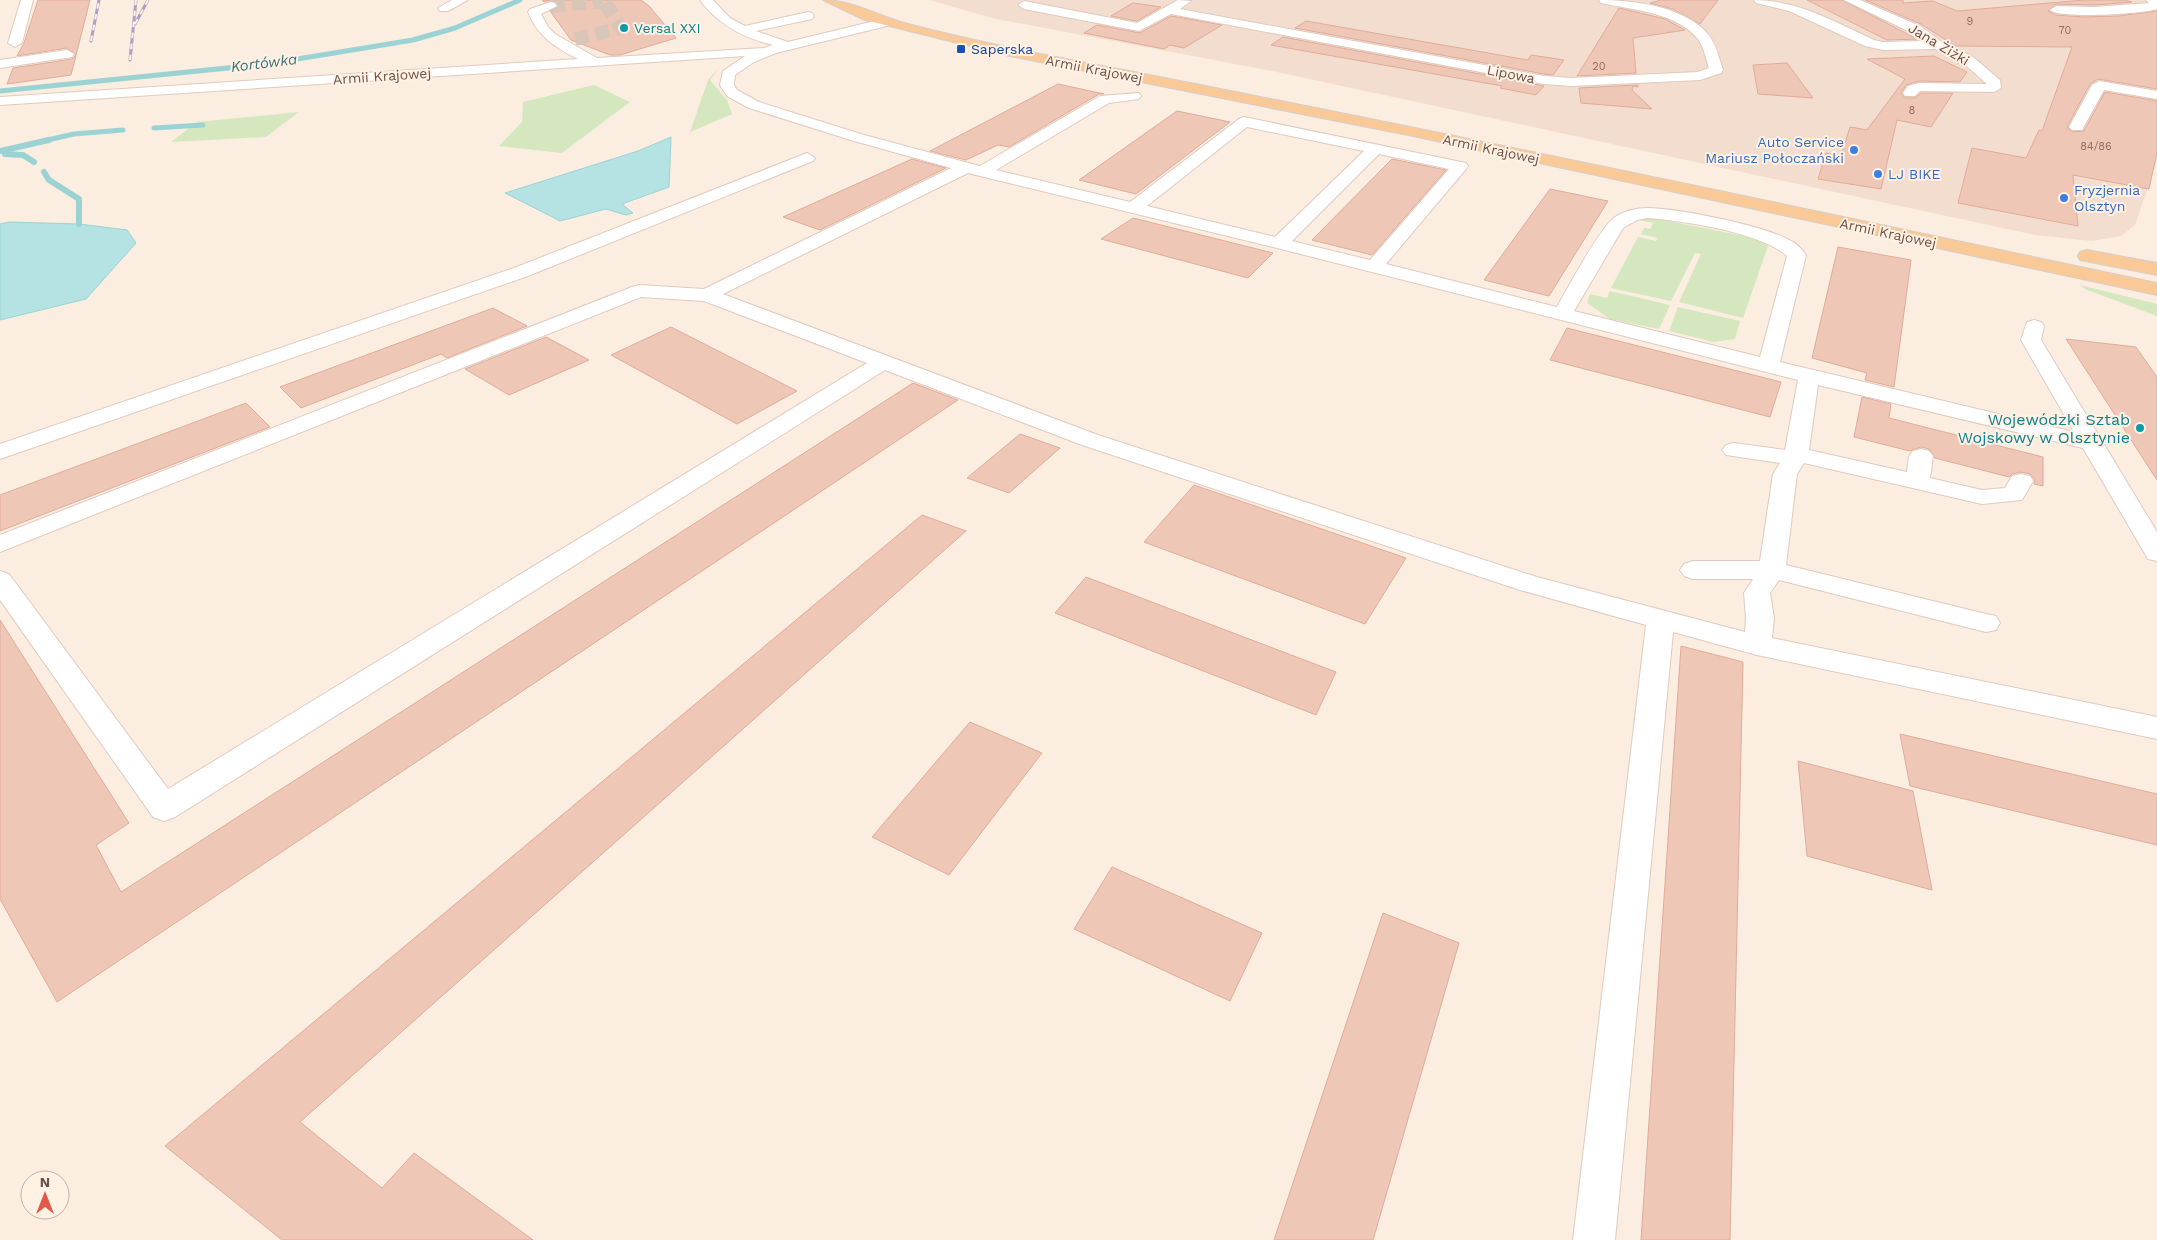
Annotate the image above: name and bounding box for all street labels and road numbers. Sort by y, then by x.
street label: Jana Żiżki [1906,20,1972,68]
street label: Armii Krajowej [1044,52,1144,86]
street label: Lipowa [1486,62,1536,86]
street label: Armii Krajowej [332,65,432,87]
street label: Armii Krajowej [1441,131,1541,167]
street label: Armii Krajowej [1838,215,1938,251]

